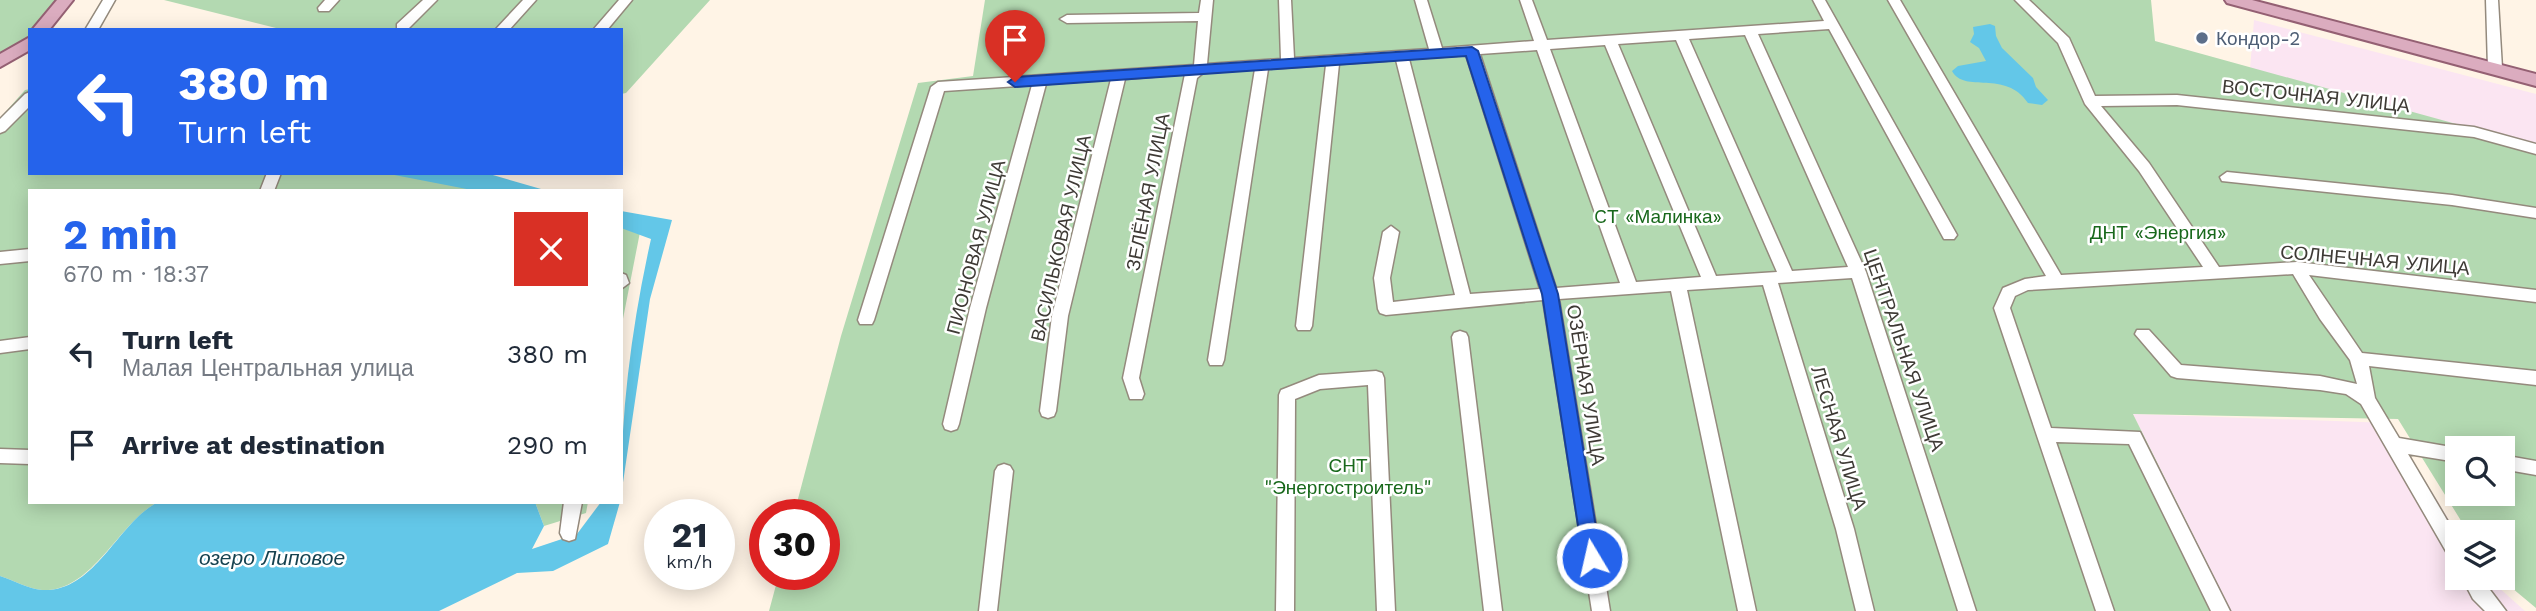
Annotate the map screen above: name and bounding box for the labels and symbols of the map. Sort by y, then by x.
pin [985,10,1045,82]
place label: Кондор-2 [2216,27,2300,50]
marker: Кондор-2 [2194,30,2210,46]
street label: ВОСТОЧНАЯ УЛИЦА [2221,75,2411,117]
street label: ЗЕЛЁНАЯ УЛИЦА [1121,111,1175,273]
street label: ВАСИЛЬКОВАЯ УЛИЦА [1026,132,1096,344]
street label: ПИОНОВАЯ УЛИЦА [942,157,1010,337]
park label: CТ «Малинка» [1594,205,1722,228]
park label: ДНТ «Энергия» [2090,221,2226,244]
street label: СОЛНЕЧНАЯ УЛИЦА [2279,240,2471,280]
street label: ЦЕНТРАЛЬНАЯ УЛИЦА [1859,246,1950,454]
street label: ОЗЁРНАЯ УЛИЦА [1562,303,1610,467]
street label: ЛЕСНАЯ УЛИЦА [1806,363,1872,513]
park label: СНТ "Энергостроитель" [1264,454,1432,499]
speed limit sign: 30 [749,499,840,590]
position arrow [1555,521,1629,595]
water label: озеро Липовое [199,545,345,570]

